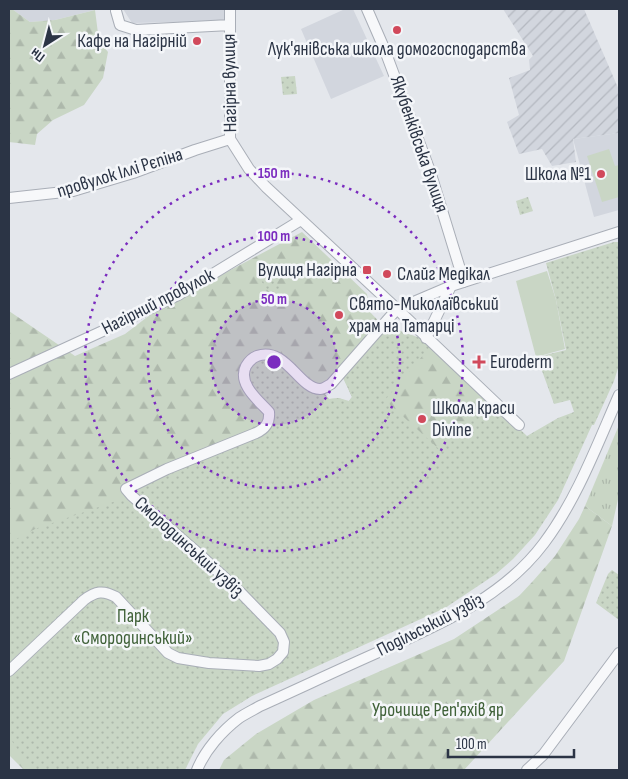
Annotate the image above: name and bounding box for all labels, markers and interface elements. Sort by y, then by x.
north arrow [20,20,70,70]
marker: Лук'янівська школа домогосподарства [391,24,403,36]
place label: Кафе на Нагірній [77,30,187,53]
street label: Нагірна вулиця [218,33,242,133]
marker: Кафе на Нагірній [191,35,203,47]
place label: Лук'янівська школа домогосподарства [267,38,526,61]
text: Пн [27,44,48,66]
street label: Якубенківська вулиця [385,73,453,215]
street label: провулок Іллі Рєпіна [54,143,186,203]
place label: Школа №1 [525,163,591,186]
text: 150 m [258,164,290,183]
marker: Школа №1 [595,168,607,180]
text: 100 m [258,227,290,246]
place label: Вулиця Нагірна [258,259,357,282]
street label: Нагірний провулок [98,263,219,340]
place label: Слайг Медікал [397,263,490,286]
marker: Вулиця Нагірна [361,264,373,276]
marker: Слайг Медікал [381,268,393,280]
text: 50 m [261,290,287,309]
place label: Свято-Миколаївський храм на Татарці [349,293,499,338]
marker: Свято-Миколаївський храм на Татарці [333,309,345,321]
place label: Euroderm [490,351,552,374]
centre of rings [265,353,283,371]
marker: Euroderm [472,355,486,369]
place label: Школа краси Divine [432,397,515,442]
marker: Школа краси Divine [416,413,428,425]
street label: Смородинський узвіз [129,492,249,602]
street label: Подільський узвіз [373,588,487,662]
park label: Парк «Смородинський» [73,605,193,650]
park label: Урочище Реп'яхів яр [372,699,504,722]
scale bar [448,726,574,758]
text: 100 m [456,735,487,754]

